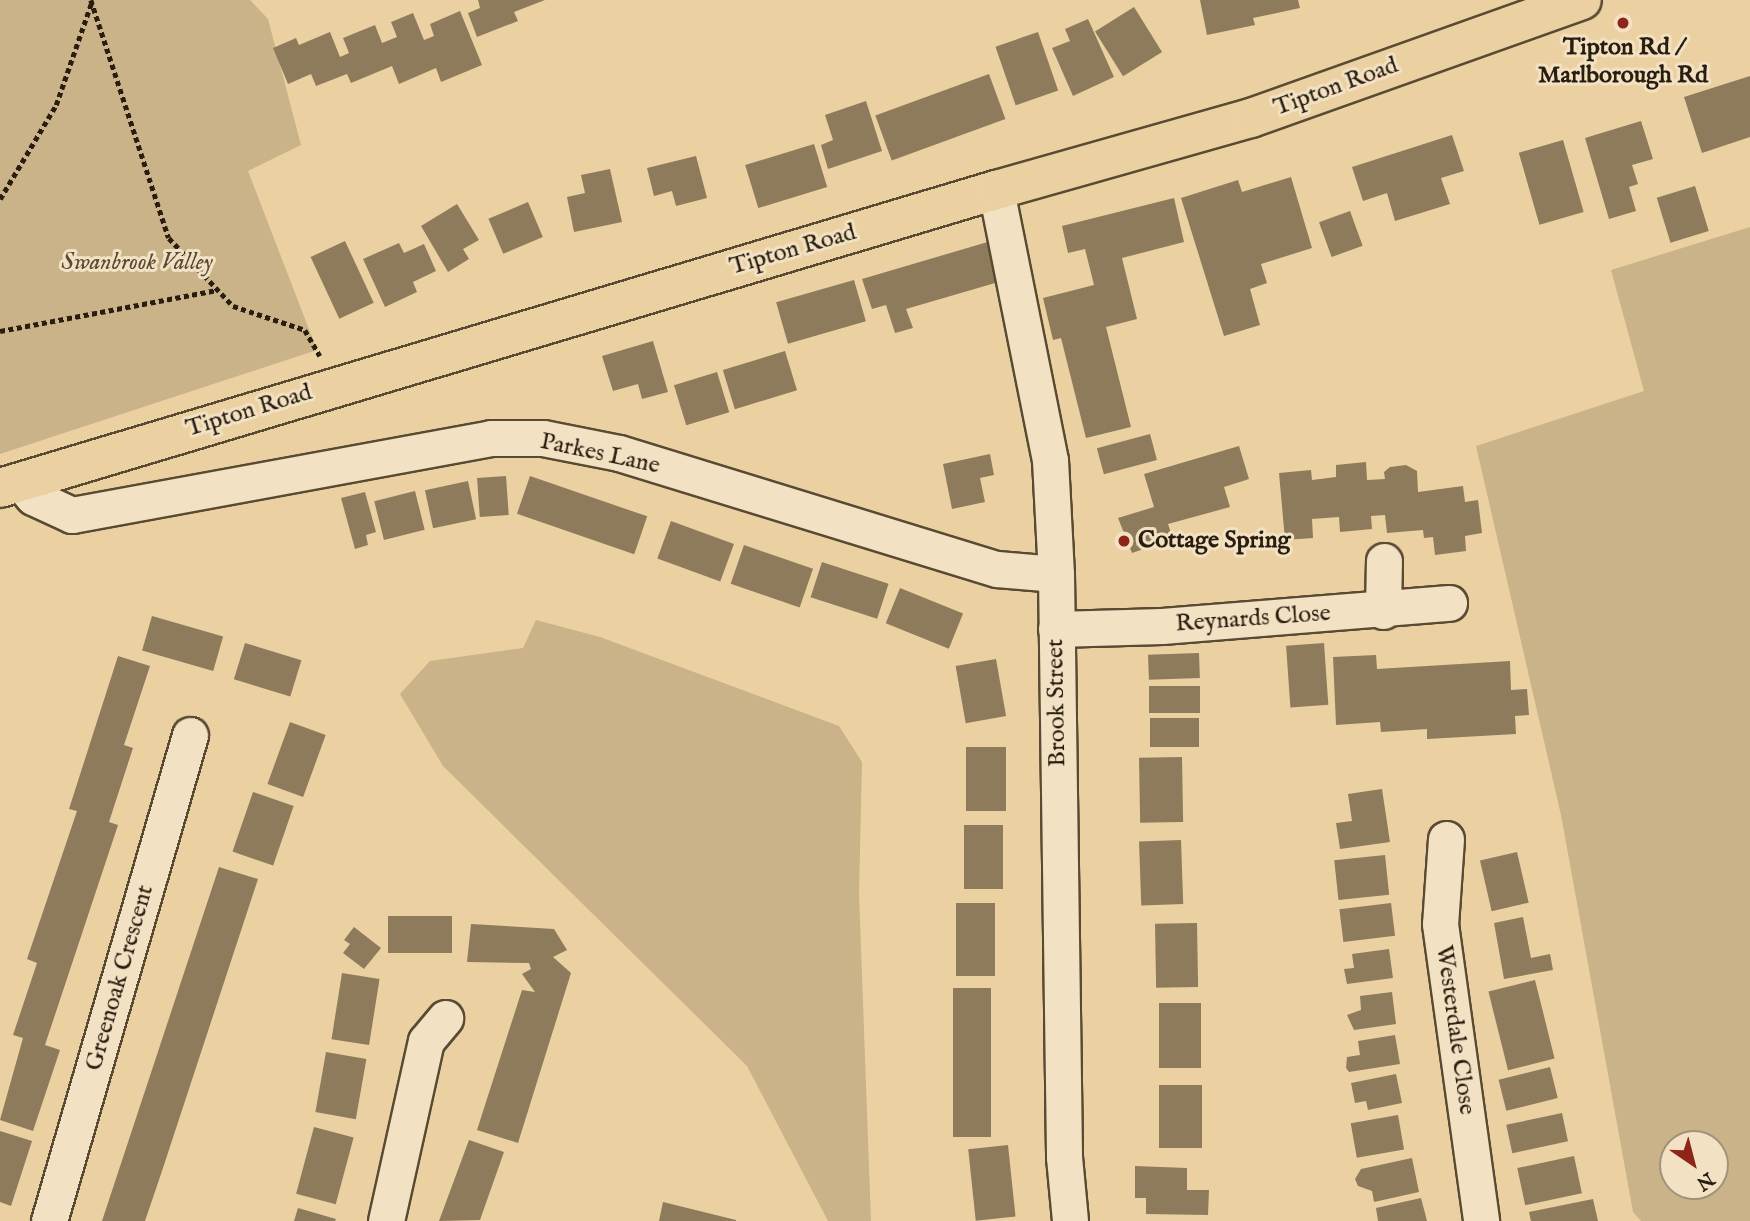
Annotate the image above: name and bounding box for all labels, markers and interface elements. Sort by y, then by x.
marker: Tipton Rd / Marlborough Rd [1615,15,1631,31]
place label: Tipton Rd / Marlborough Rd [1538,34,1708,90]
street label: Tipton Road [1270,51,1402,123]
street label: Tipton Road [726,218,860,282]
park label: Swanbrook Valley [61,249,213,277]
street label: Tipton Road [183,378,315,444]
street label: Parkes Lane [538,427,662,481]
place label: Cottage Spring [1138,527,1290,555]
marker: Cottage Spring [1116,533,1132,549]
street label: Reynards Close [1174,599,1332,639]
street label: Brook Street [1041,639,1073,767]
street label: Greenoak Crescent [80,882,160,1074]
street label: Westerdale Close [1429,943,1481,1117]
north arrow [1659,1130,1729,1200]
text: N [1691,1166,1719,1195]

